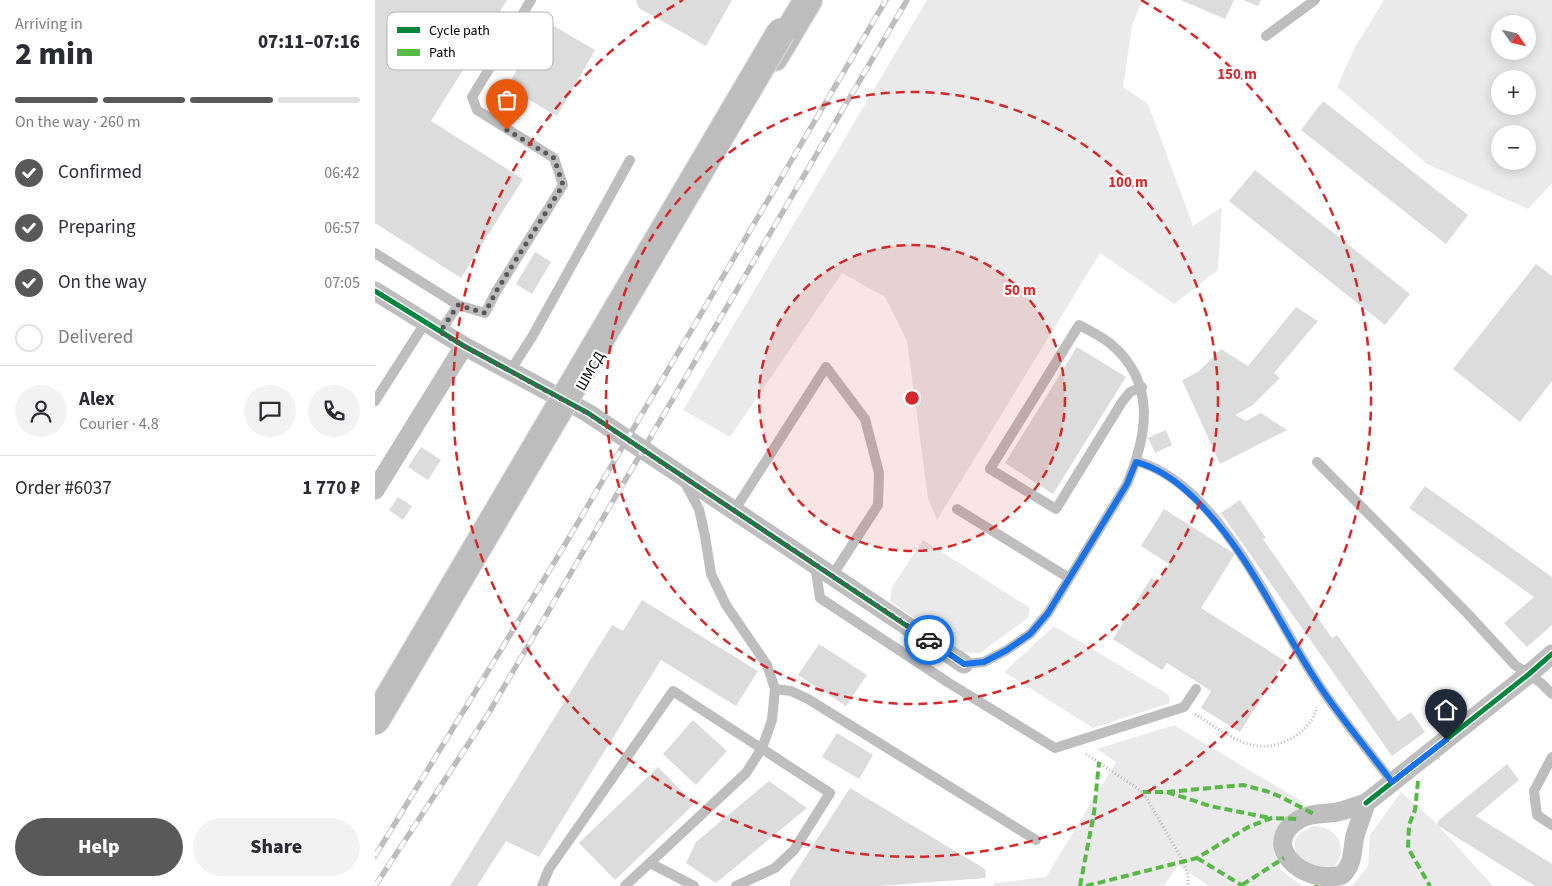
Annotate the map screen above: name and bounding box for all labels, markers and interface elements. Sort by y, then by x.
legend [387,12,553,70]
text: Arriving in [15,13,83,35]
north arrow [1491,15,1536,60]
map controls [1491,15,1536,170]
text: Cycle path [429,21,490,41]
text: 07:11–07:16 [258,29,360,56]
text: 2 min [15,31,94,77]
text: Path [429,43,456,63]
text: 150 m [1217,64,1257,85]
button: + [1491,70,1536,115]
pin [486,79,528,130]
icon: bag [493,86,521,114]
text: On the way · 260 m [15,111,140,133]
button: − [1491,125,1536,170]
icon: check [15,159,43,187]
text: Confirmed [58,159,142,186]
text: 06:42 [324,162,360,184]
text: 100 m [1108,172,1148,193]
icon: check [15,214,43,242]
text: Preparing [58,214,136,241]
text: 06:57 [324,217,360,239]
icon: check [15,269,43,297]
text: On the way [58,269,147,296]
text: 07:05 [324,272,360,294]
text: 50 m [1004,280,1036,301]
text: Delivered [58,324,133,351]
street label: ШМСД [571,347,610,395]
button: person [15,385,67,437]
button: chat [244,385,296,437]
button: phone [308,385,360,437]
text: Alex [79,386,115,413]
centre of rings [903,389,921,407]
text: Courier · 4.8 [79,413,159,435]
text: Order #6037 [15,475,112,502]
text: 1 770 ₽ [302,475,360,502]
courier [904,615,954,665]
icon: car [915,626,943,654]
pin [1425,689,1467,740]
icon: home [1432,696,1460,724]
button: Help [15,818,183,876]
button: Share [193,818,360,876]

